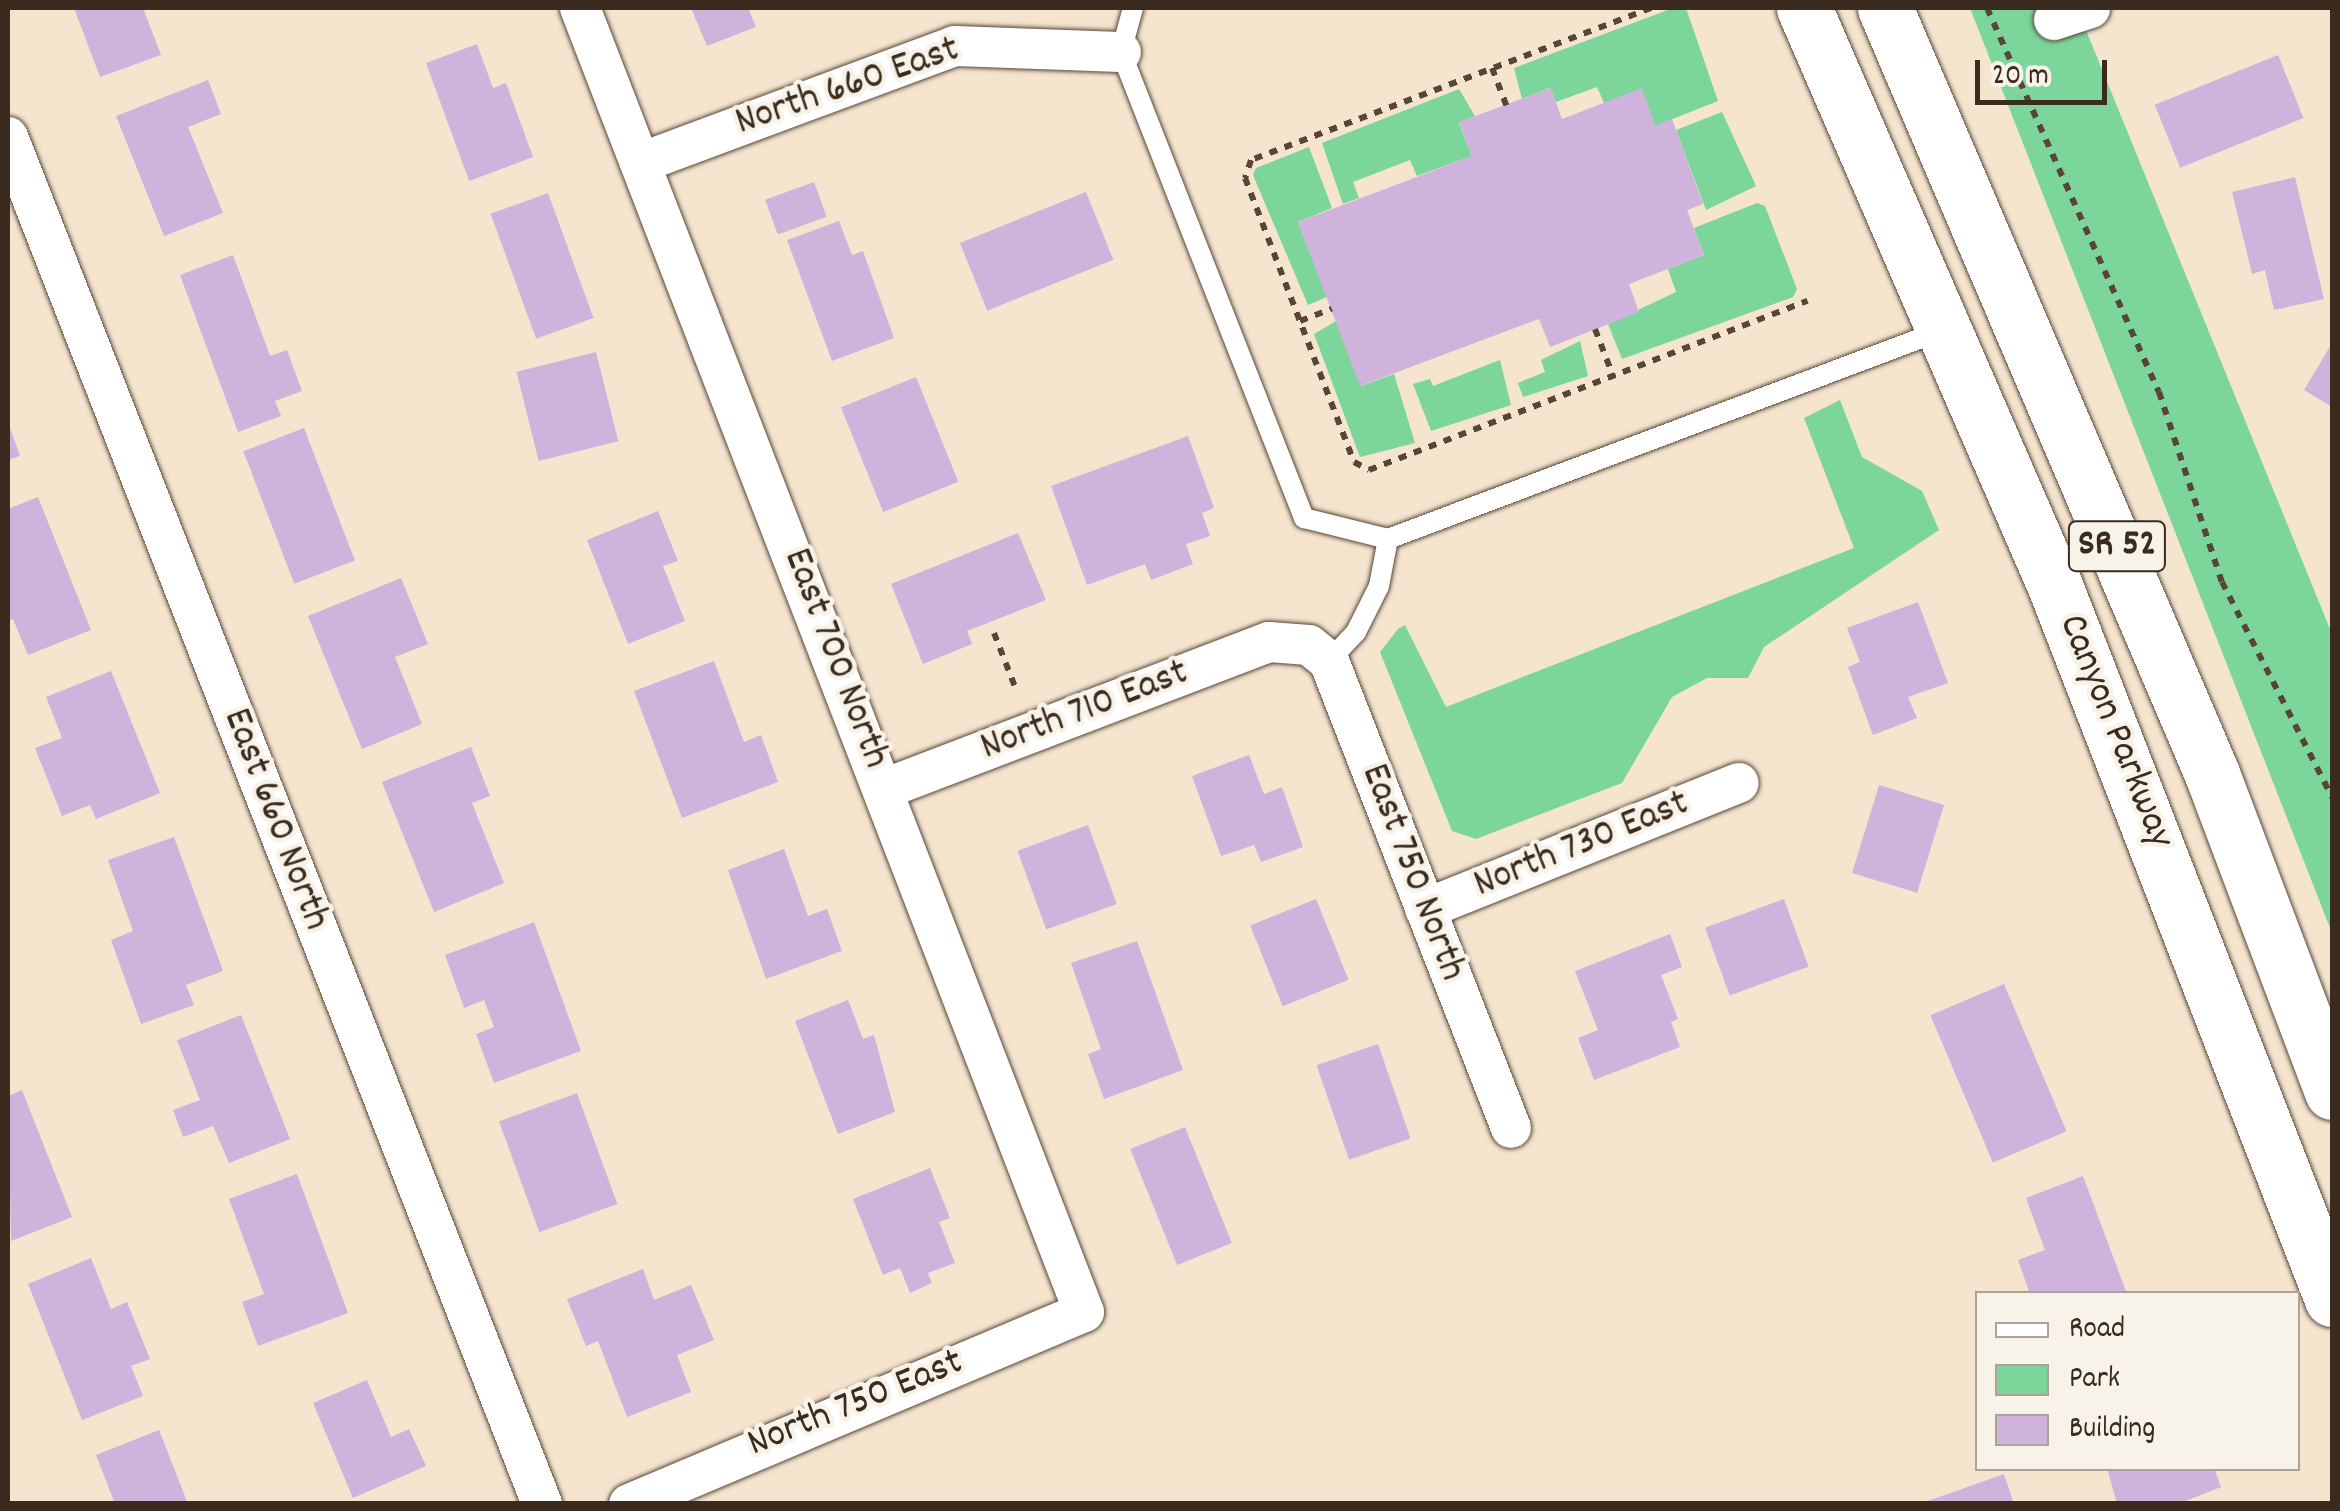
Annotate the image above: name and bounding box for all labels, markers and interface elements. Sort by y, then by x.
street label: North 660 East [730,27,966,149]
scale bar [1980,40,2112,102]
text: 20 m [1992,56,2049,99]
road number: SR 52 [2067,513,2167,579]
street label: East 700 North [770,542,898,776]
street label: Canyon Parkway [2045,608,2183,856]
street label: North 710 East [975,650,1195,774]
street label: East 660 North [210,702,338,938]
street label: East 750 North [1348,758,1474,988]
street label: North 730 East [1468,781,1696,911]
legend [1975,1291,2300,1471]
text: Road [2069,1309,2125,1352]
street label: North 750 East [741,1340,971,1470]
text: Park [2069,1359,2120,1402]
text: Building [2069,1409,2155,1452]

